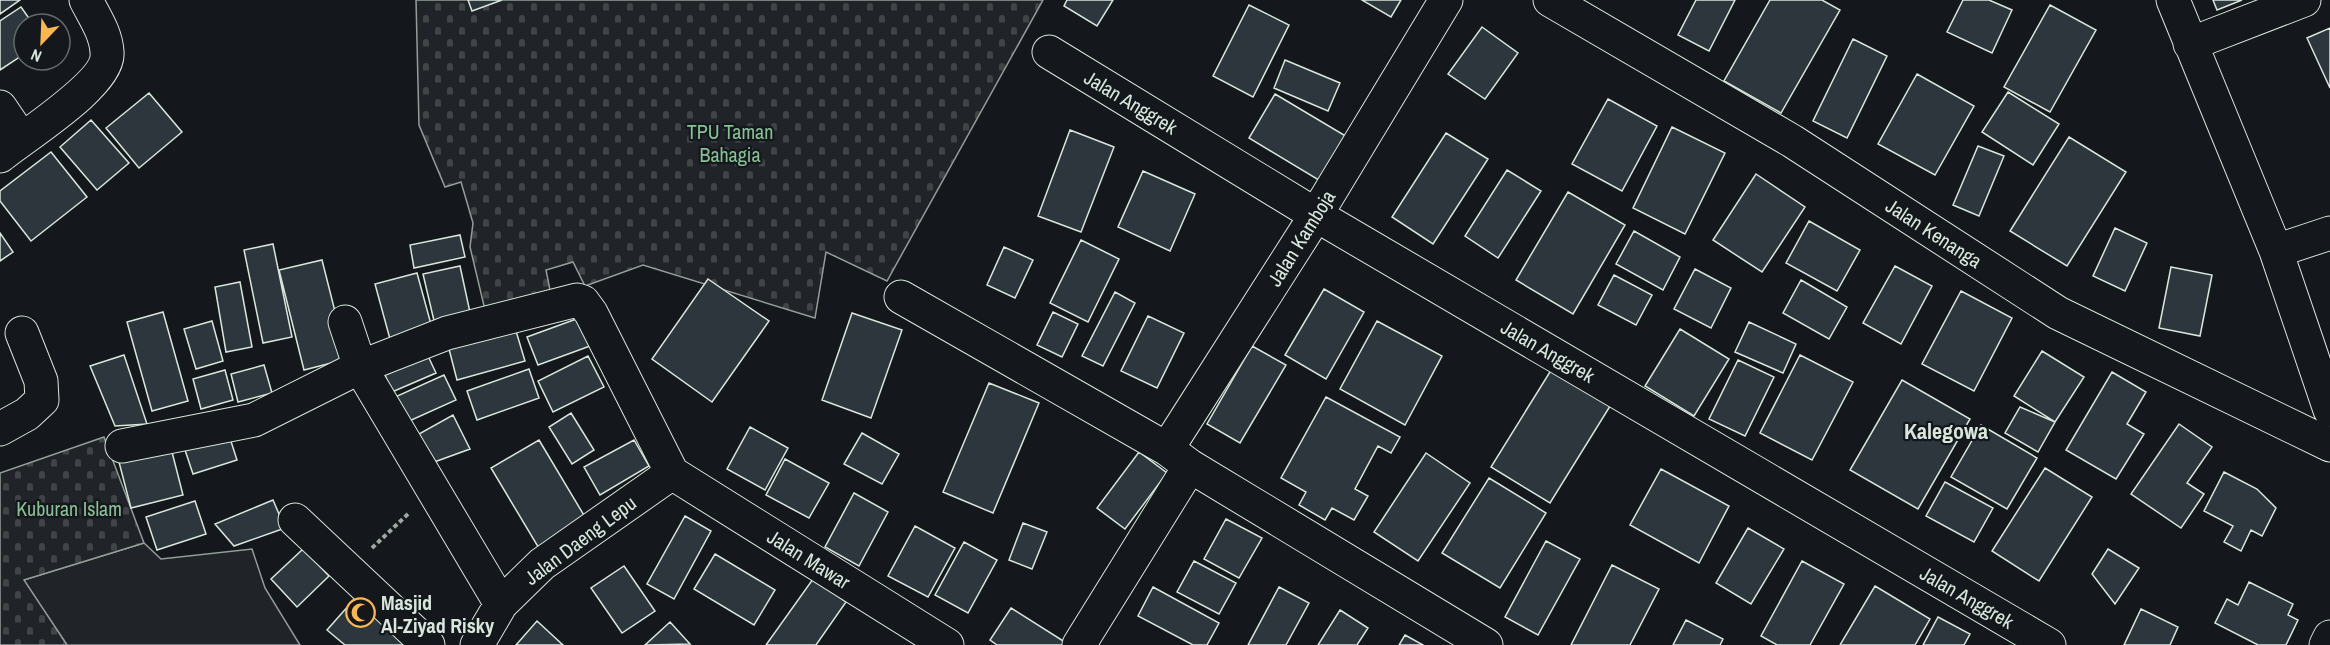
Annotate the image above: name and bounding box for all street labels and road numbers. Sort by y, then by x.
street label: Jalan Anggrek [1079,64,1183,141]
street label: Jalan Kamboja [1261,185,1341,291]
street label: Jalan Kenanga [1881,192,1987,274]
street label: Jalan Anggrek [1496,313,1600,389]
street label: Jalan Daeng Lepu [519,489,641,591]
street label: Jalan Mawar [762,523,856,595]
street label: Jalan Anggrek [1915,559,2019,635]

